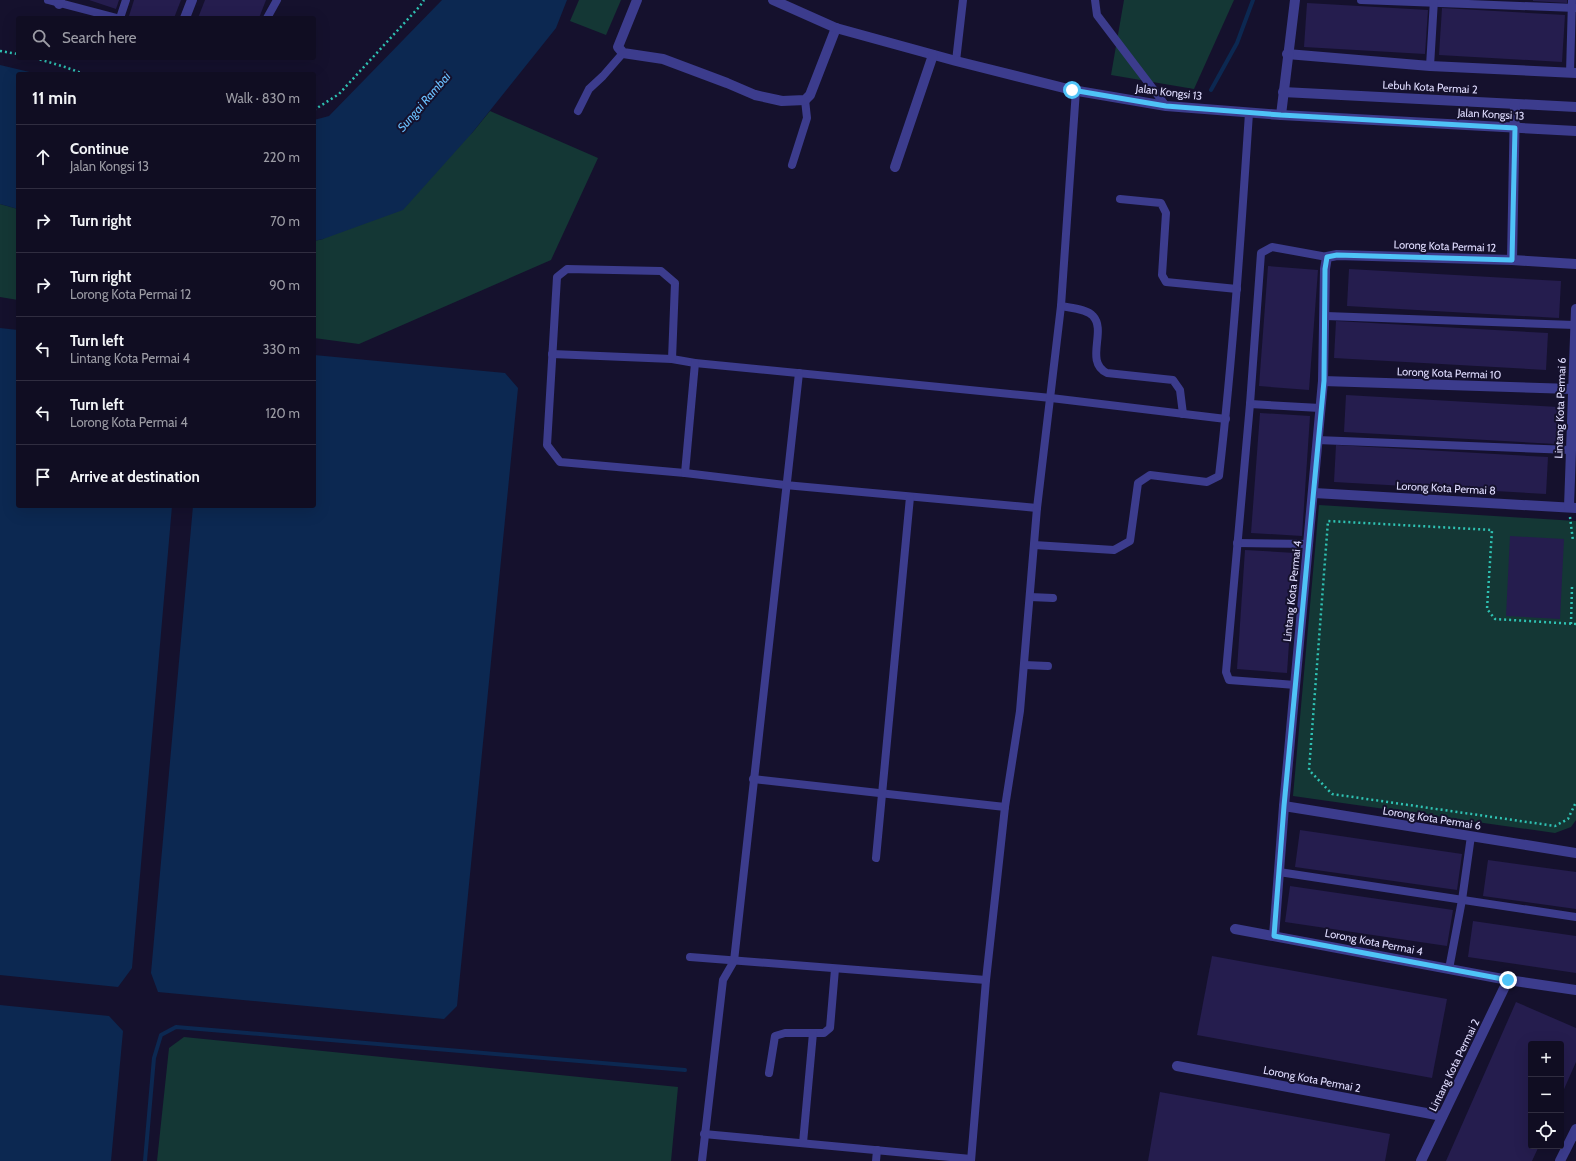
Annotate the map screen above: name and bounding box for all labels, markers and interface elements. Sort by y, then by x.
search box [16,16,316,60]
icon: search [30,27,52,49]
text: Search here [62,29,137,47]
water label: Sungai Rambai [394,69,454,134]
street label: Lebuh Kota Permai 2 [1382,78,1478,96]
route start [1063,81,1081,99]
street label: Jalan Kongsi 13 [1134,81,1203,103]
text: 11 min [32,88,77,108]
text: Walk · 830 m [226,90,300,106]
street label: Jalan Kongsi 13 [1456,105,1525,123]
text: Continue [70,140,129,158]
icon: ahead [32,146,54,168]
text: 220 m [263,149,300,165]
text: Jalan Kongsi 13 [70,158,149,174]
icon: right [32,210,54,232]
text: Turn right [70,212,131,230]
text: 70 m [270,213,300,229]
street label: Lorong Kota Permai 12 [1393,237,1497,255]
text: Turn right [70,268,131,286]
icon: right [32,274,54,296]
text: 90 m [269,277,300,293]
text: Lorong Kota Permai 12 [70,286,191,302]
text: Turn left [70,332,124,350]
icon: left [32,338,54,360]
text: 330 m [263,341,300,357]
text: Lintang Kota Permai 4 [70,350,190,366]
street label: Lintang Kota Permai 6 [1551,357,1569,459]
street label: Lorong Kota Permai 10 [1397,364,1502,382]
text: Turn left [70,396,124,414]
icon: left [32,402,54,424]
text: 120 m [266,405,300,421]
text: Lorong Kota Permai 4 [70,414,188,430]
icon: arrive [32,466,54,488]
text: Arrive at destination [70,468,200,486]
street label: Lorong Kota Permai 8 [1396,478,1496,498]
street label: Lintang Kota Permai 4 [1280,539,1304,642]
street label: Lorong Kota Permai 6 [1382,803,1482,833]
street label: Lorong Kota Permai 4 [1324,926,1425,958]
route end [1499,971,1517,989]
street label: Lintang Kota Permai 2 [1426,1016,1483,1113]
map controls [1528,1041,1564,1149]
button: + [1528,1041,1564,1077]
street label: Lorong Kota Permai 2 [1262,1063,1362,1095]
button: − [1528,1077,1564,1113]
button: locate [1528,1113,1564,1149]

